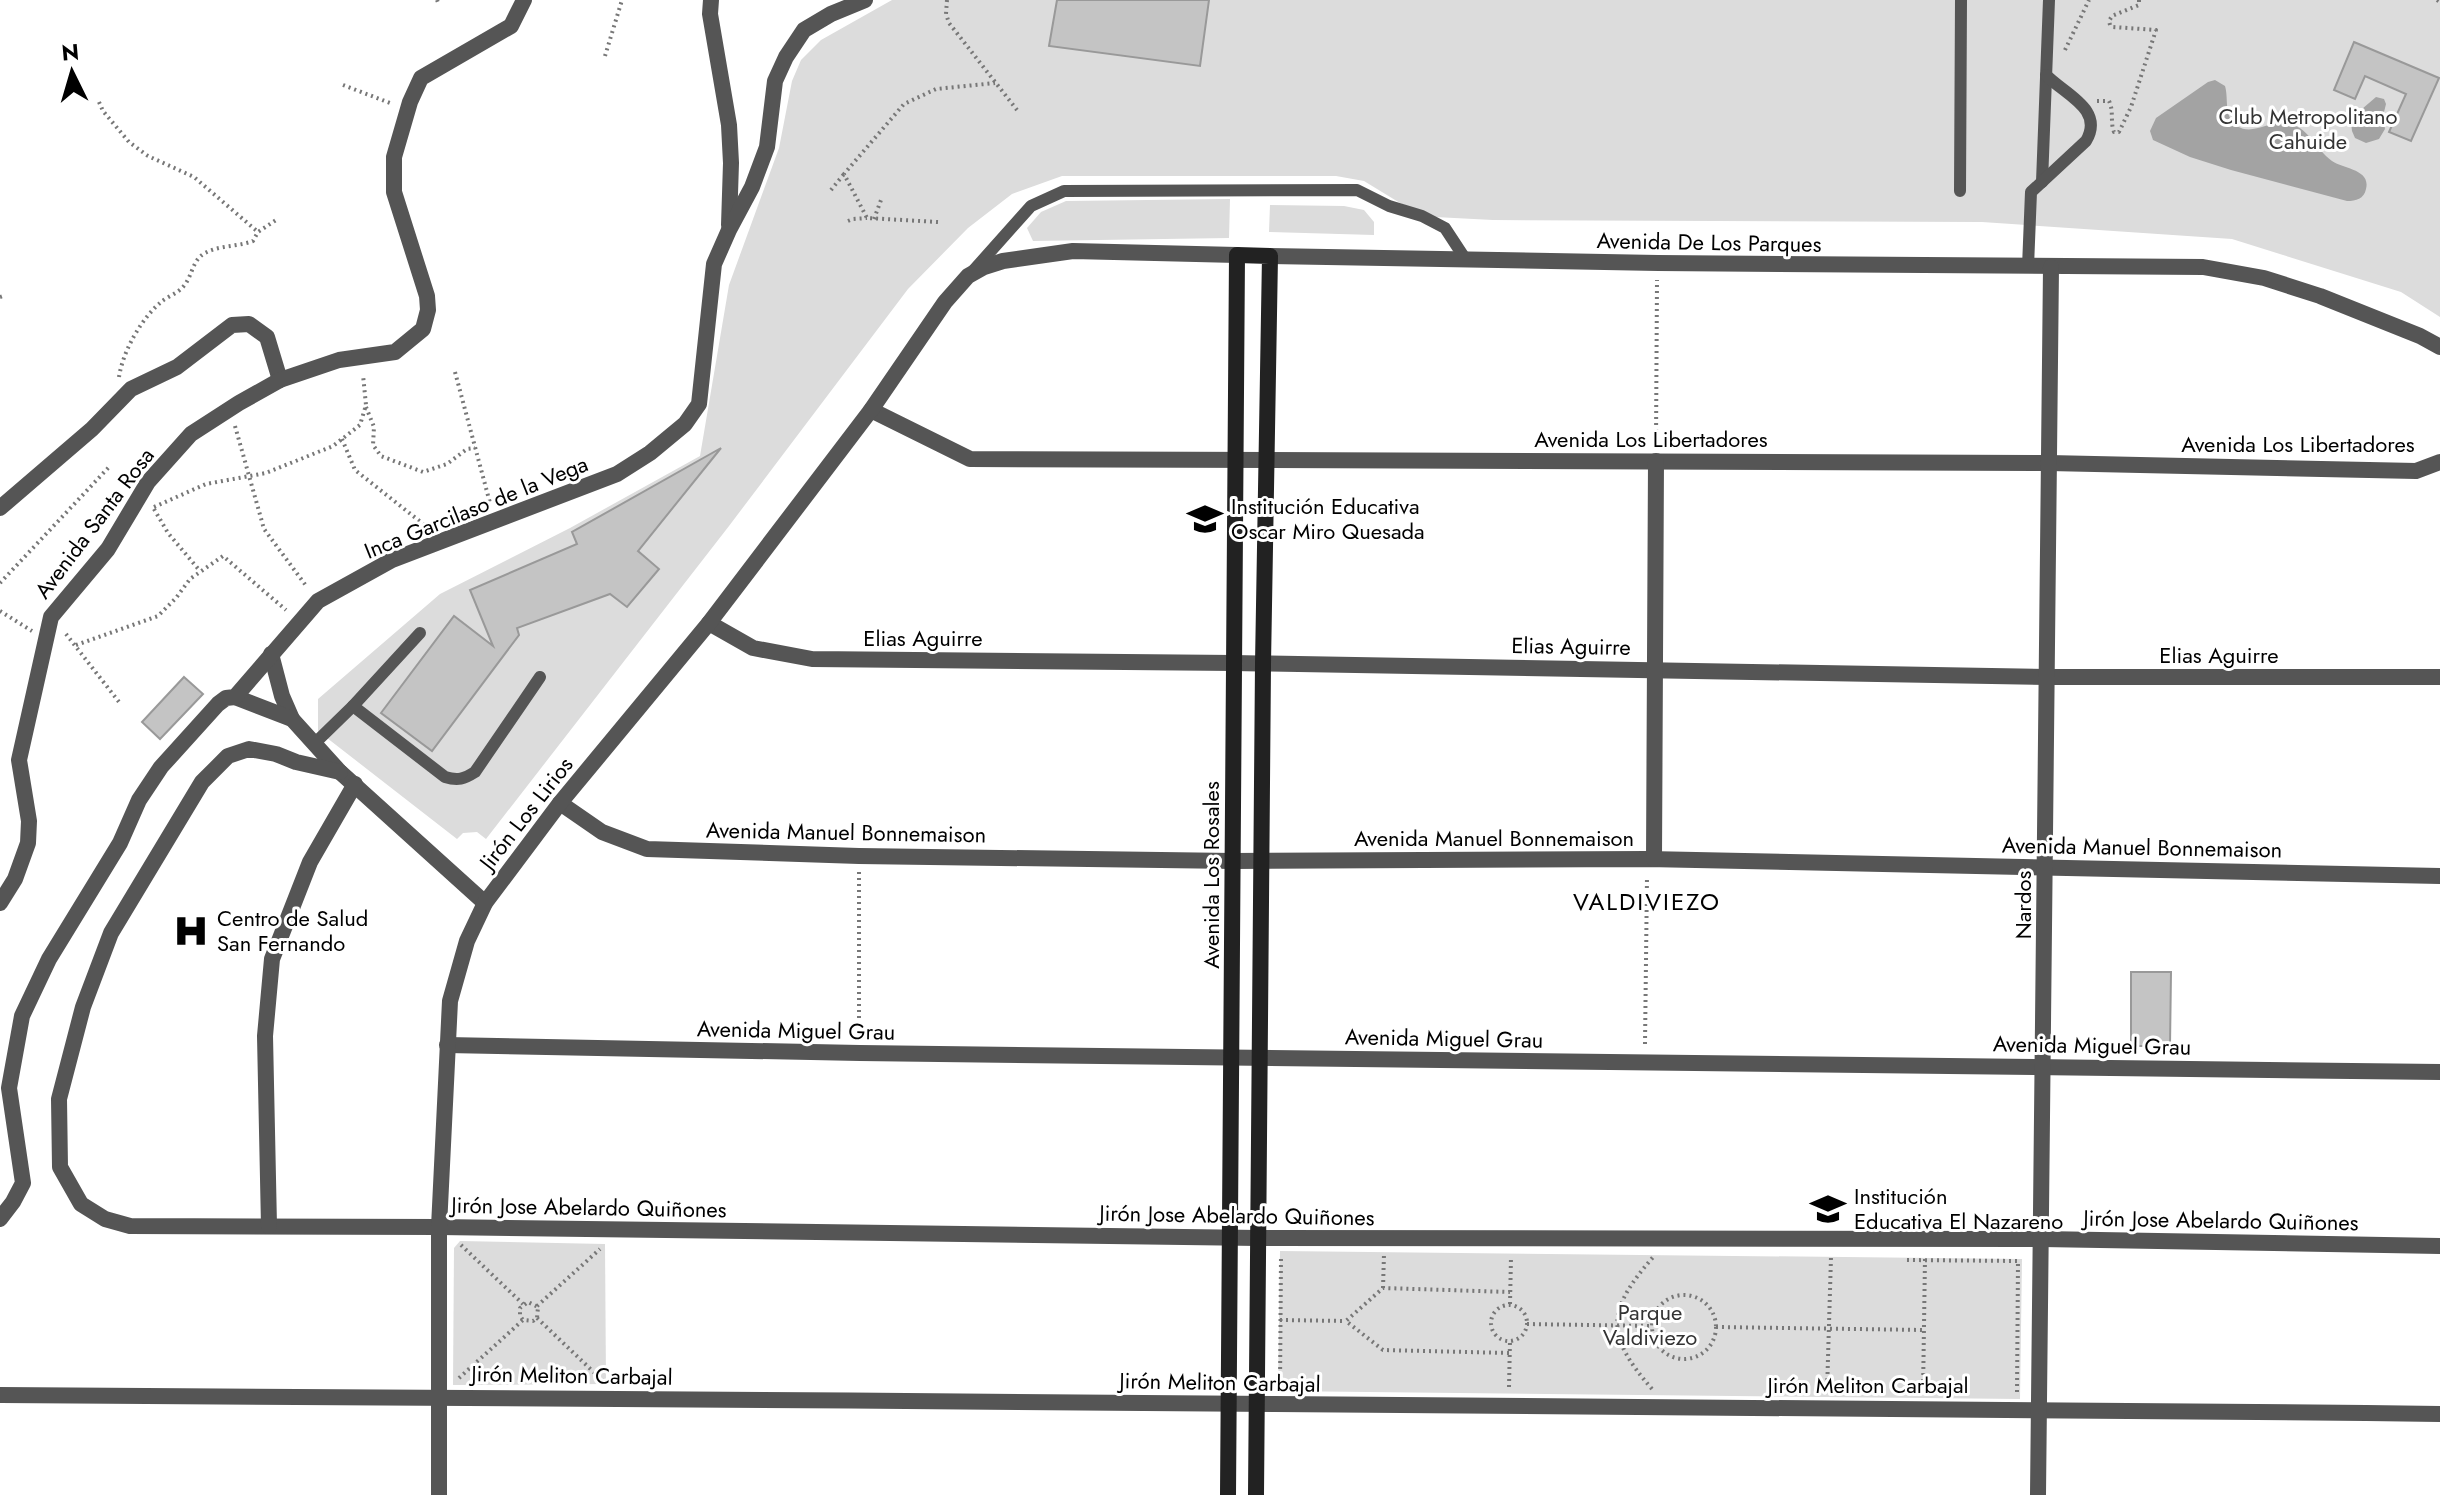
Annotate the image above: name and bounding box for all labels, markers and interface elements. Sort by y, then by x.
north arrow [32,32,112,112]
text: N [60,35,80,69]
park label: Club Metropolitano Cahuide [2218,100,2398,157]
street label: Avenida De Los Parques [1596,224,1822,260]
street label: Avenida Los Libertadores [1534,423,1768,455]
street label: Avenida Los Libertadores [2181,428,2415,460]
street label: Avenida Santa Rosa [27,441,161,605]
street label: Inca Garcilaso de la Vega [359,447,593,567]
place label: Institución Educativa Oscar Miro Quesada [1231,490,1425,547]
school or university icon: Institución Educativa Oscar Miro Quesada [1186,500,1224,538]
street label: Elias Aguirre [863,622,983,654]
street label: Elias Aguirre [1511,629,1631,663]
street label: Elias Aguirre [2159,639,2279,671]
street label: Jirón Los Lirios [470,750,580,879]
street label: Avenida Los Rosales [1195,781,1227,969]
street label: Avenida Manuel Bonnemaison [706,814,986,850]
street label: Avenida Manuel Bonnemaison [1354,822,1634,854]
street label: Avenida Manuel Bonnemaison [2002,829,2282,865]
street label: Nardos [2007,871,2039,939]
district label: VALDIVIEZO [1573,884,1721,919]
place label: Centro de Salud San Fernando [217,902,368,959]
hospital icon: Centro de Salud San Fernando [172,912,210,950]
street label: Avenida Miguel Grau [697,1012,895,1048]
street label: Avenida Miguel Grau [1345,1020,1543,1056]
street label: Avenida Miguel Grau [1993,1027,2191,1063]
place label: Institución Educativa El Nazareno [1854,1180,2063,1237]
street label: Jirón Jose Abelardo Quiñones [448,1189,727,1225]
school or university icon: Institución Educativa El Nazareno [1809,1190,1847,1228]
street label: Jirón Jose Abelardo Quiñones [1096,1197,1375,1233]
street label: Jirón Jose Abelardo Quiñones [2080,1202,2359,1238]
park label: Parque Valdiviezo [1603,1296,1697,1353]
street label: Jirón Meliton Carbajal [468,1357,673,1393]
street label: Jirón Meliton Carbajal [1116,1364,1321,1400]
street label: Jirón Meliton Carbajal [1764,1369,1969,1401]

